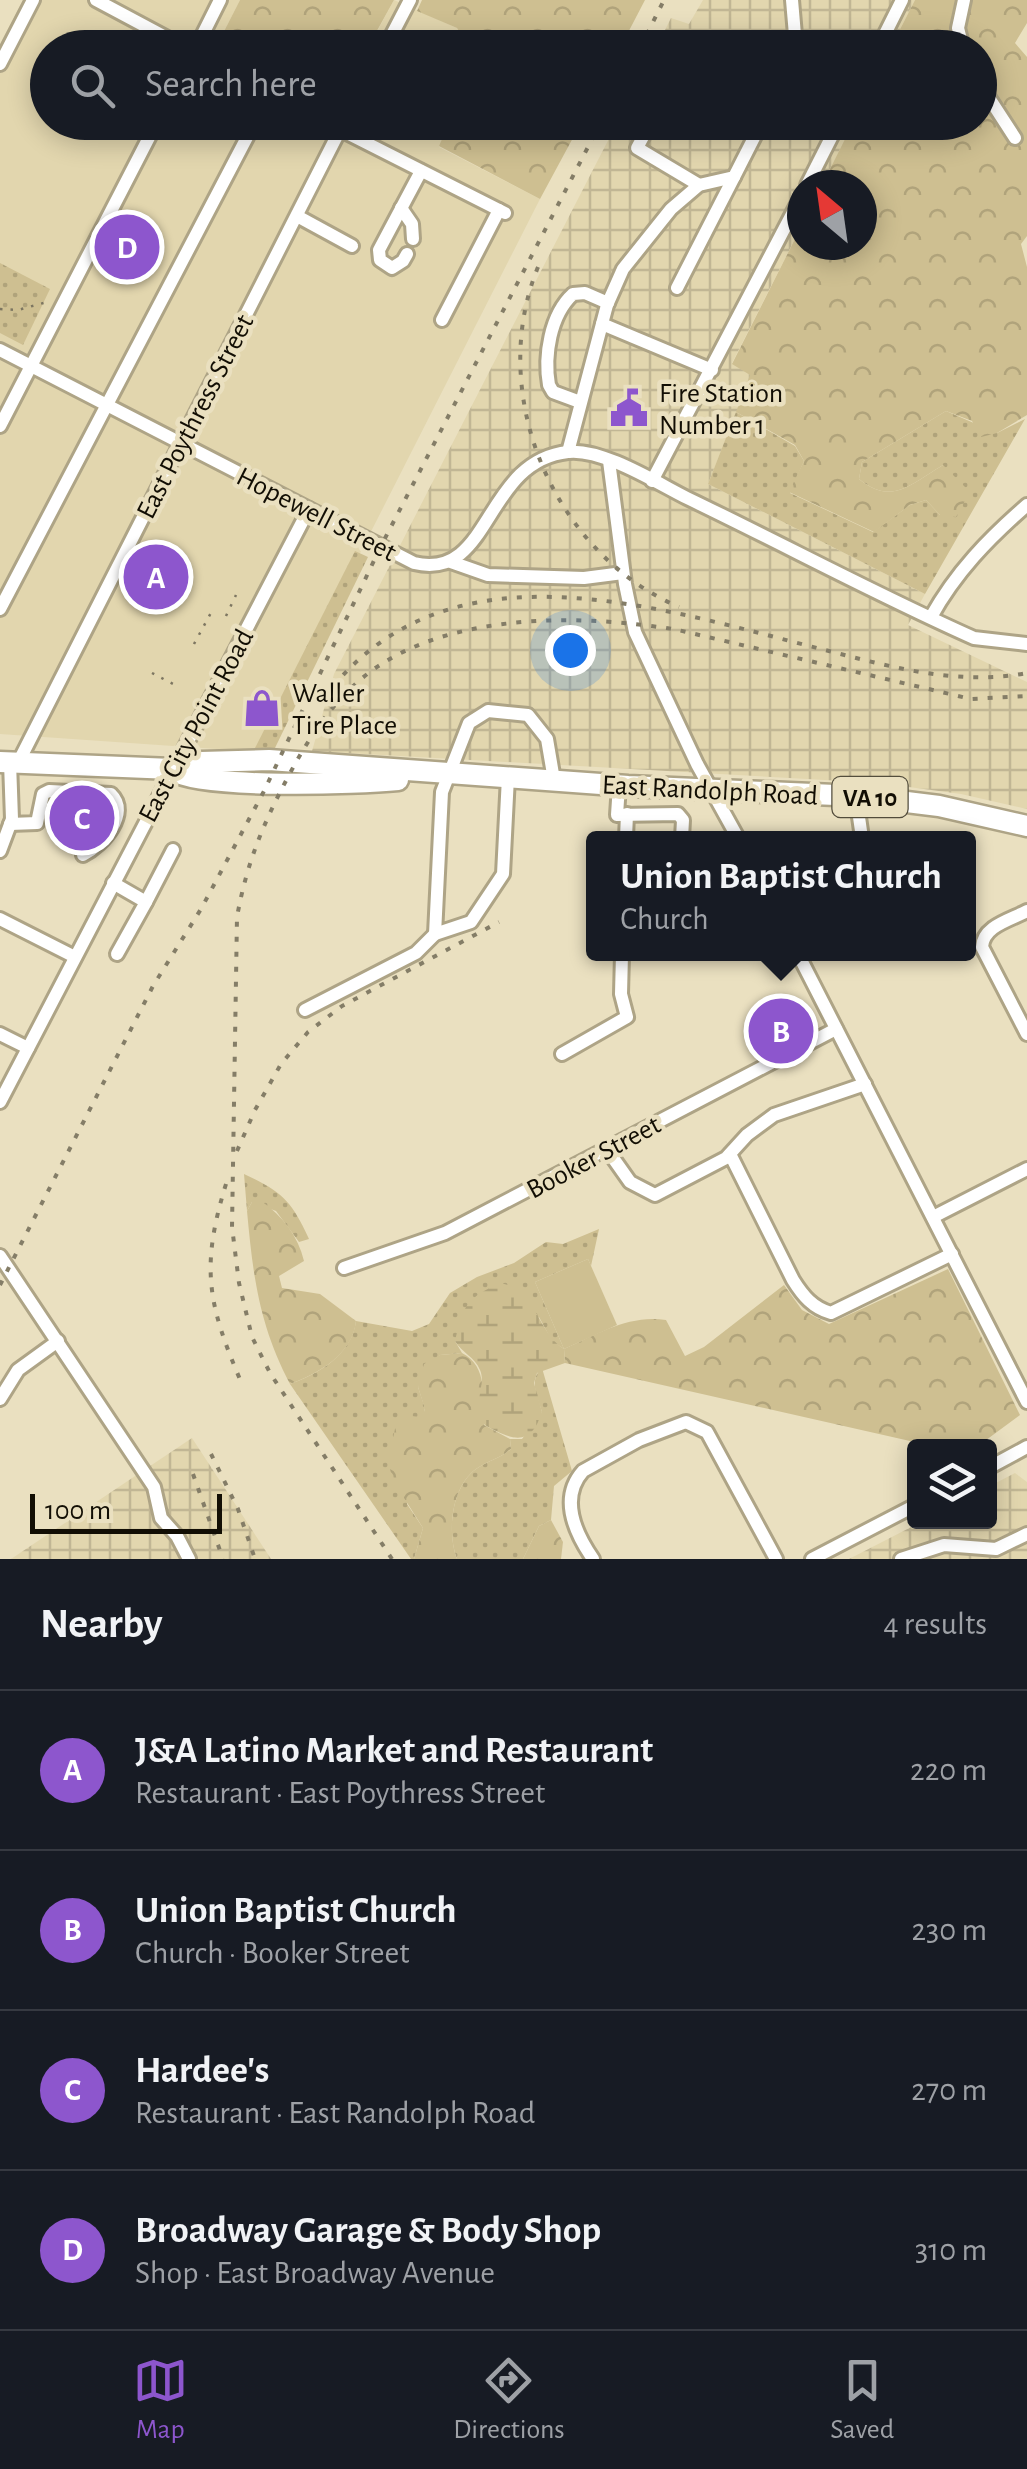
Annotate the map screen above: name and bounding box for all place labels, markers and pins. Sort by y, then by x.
pin: D [94,210,160,284]
place label: Fire Station Number 1 [659,380,783,440]
public building icon: Fire Station Number 1 [608,387,650,429]
pin: A [124,540,188,614]
place label: Waller Tire Place [292,680,397,740]
shop icon: Waller Tire Place [241,687,283,729]
pin: C [49,780,114,856]
pin: B [748,994,814,1068]

